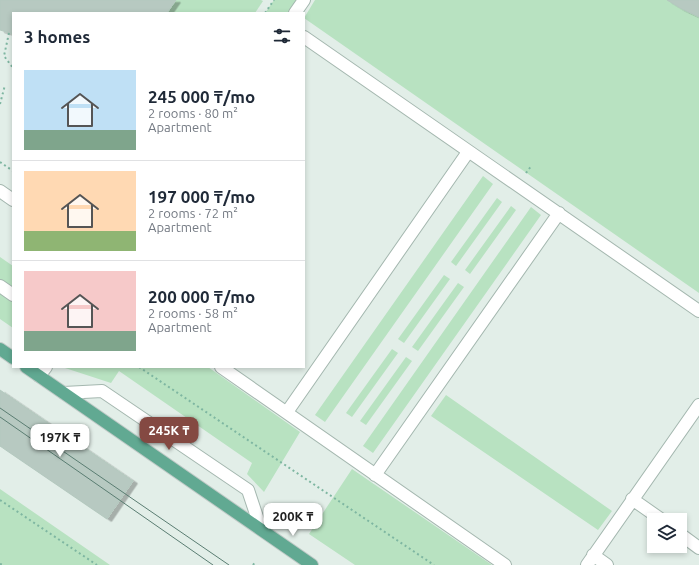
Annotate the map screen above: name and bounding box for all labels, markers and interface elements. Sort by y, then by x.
icon: filters [271,25,293,47]
text: 3 homes [24,27,90,46]
icon: home [56,86,104,134]
text: 245 000 ₸/mo [148,87,255,106]
text: 2 rooms · 80 m² [148,106,238,120]
text: Apartment [148,120,212,134]
icon: home [56,187,104,235]
text: 197 000 ₸/mo [148,187,255,206]
text: 2 rooms · 72 m² [148,206,238,220]
text: Apartment [148,220,212,234]
icon: home [56,287,104,335]
text: 200 000 ₸/mo [148,287,255,306]
text: 2 rooms · 58 m² [148,306,238,320]
text: Apartment [148,320,212,334]
pin: 245K ₸ [136,417,202,451]
text: 245K ₸ [148,423,190,437]
pin: 197K ₸ [27,424,93,458]
text: 197K ₸ [39,430,81,444]
pin: 200K ₸ [260,503,326,537]
text: 200K ₸ [272,509,314,523]
map controls [647,513,687,553]
button: layers [647,513,687,553]

